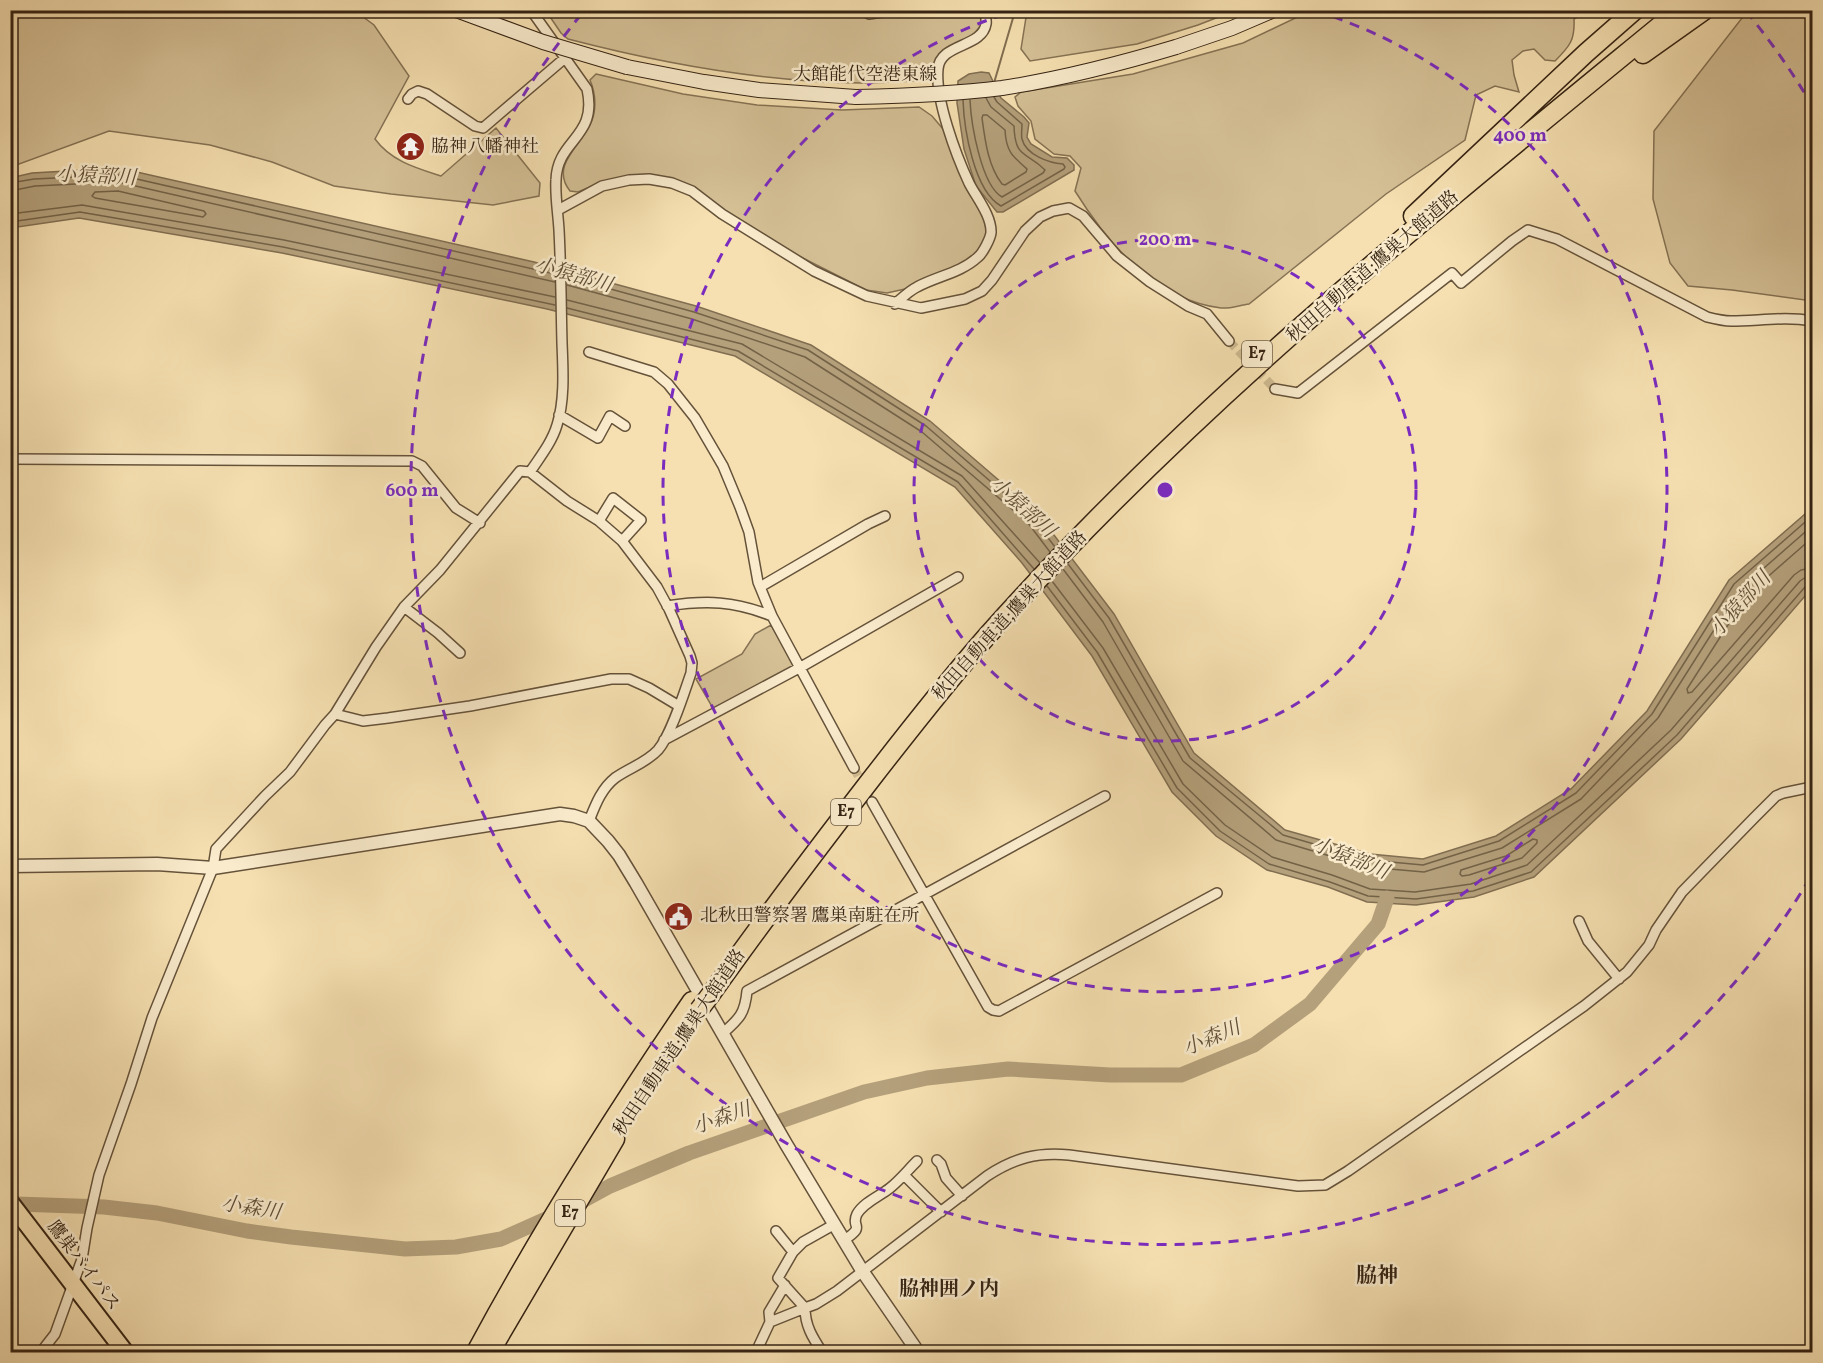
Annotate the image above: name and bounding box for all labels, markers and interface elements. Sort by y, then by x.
street label: 大館能代空港東線 [793,63,937,88]
text: 400 m [1493,124,1547,149]
temple icon: 脇神八幡神社 [394,131,426,163]
place label: 脇神八幡神社 [431,135,539,160]
water label: 小猿部川 [55,161,139,193]
street label: 秋田自動車道;鷹巣大館道路 [1282,185,1464,349]
text: 200 m [1139,228,1191,253]
water label: 小猿部川 [531,252,617,301]
road number: E7 [1242,341,1272,367]
water label: 小猿部川 [983,471,1063,547]
text: 600 m [385,479,439,504]
centre of rings [1155,480,1175,500]
street label: 秋田自動車道;鷹巣大館道路 [927,526,1093,706]
water label: 小猿部川 [1704,564,1780,644]
road number: E7 [831,799,861,825]
water label: 小猿部川 [1308,831,1394,888]
public building icon: 北秋田警察署 鷹巣南駐在所 [663,900,695,932]
place label: 北秋田警察署 鷹巣南駐在所 [700,904,920,929]
street label: 秋田自動車道;鷹巣大館道路 [608,945,752,1141]
water label: 小森川 [1179,1014,1247,1064]
water label: 小森川 [689,1095,757,1142]
water label: 小森川 [219,1190,285,1228]
road number: E7 [555,1200,585,1226]
street label: 鷹巣バイパス [41,1215,125,1317]
district label: 脇神 [1356,1262,1398,1291]
district label: 脇神囲ノ内 [899,1276,999,1304]

